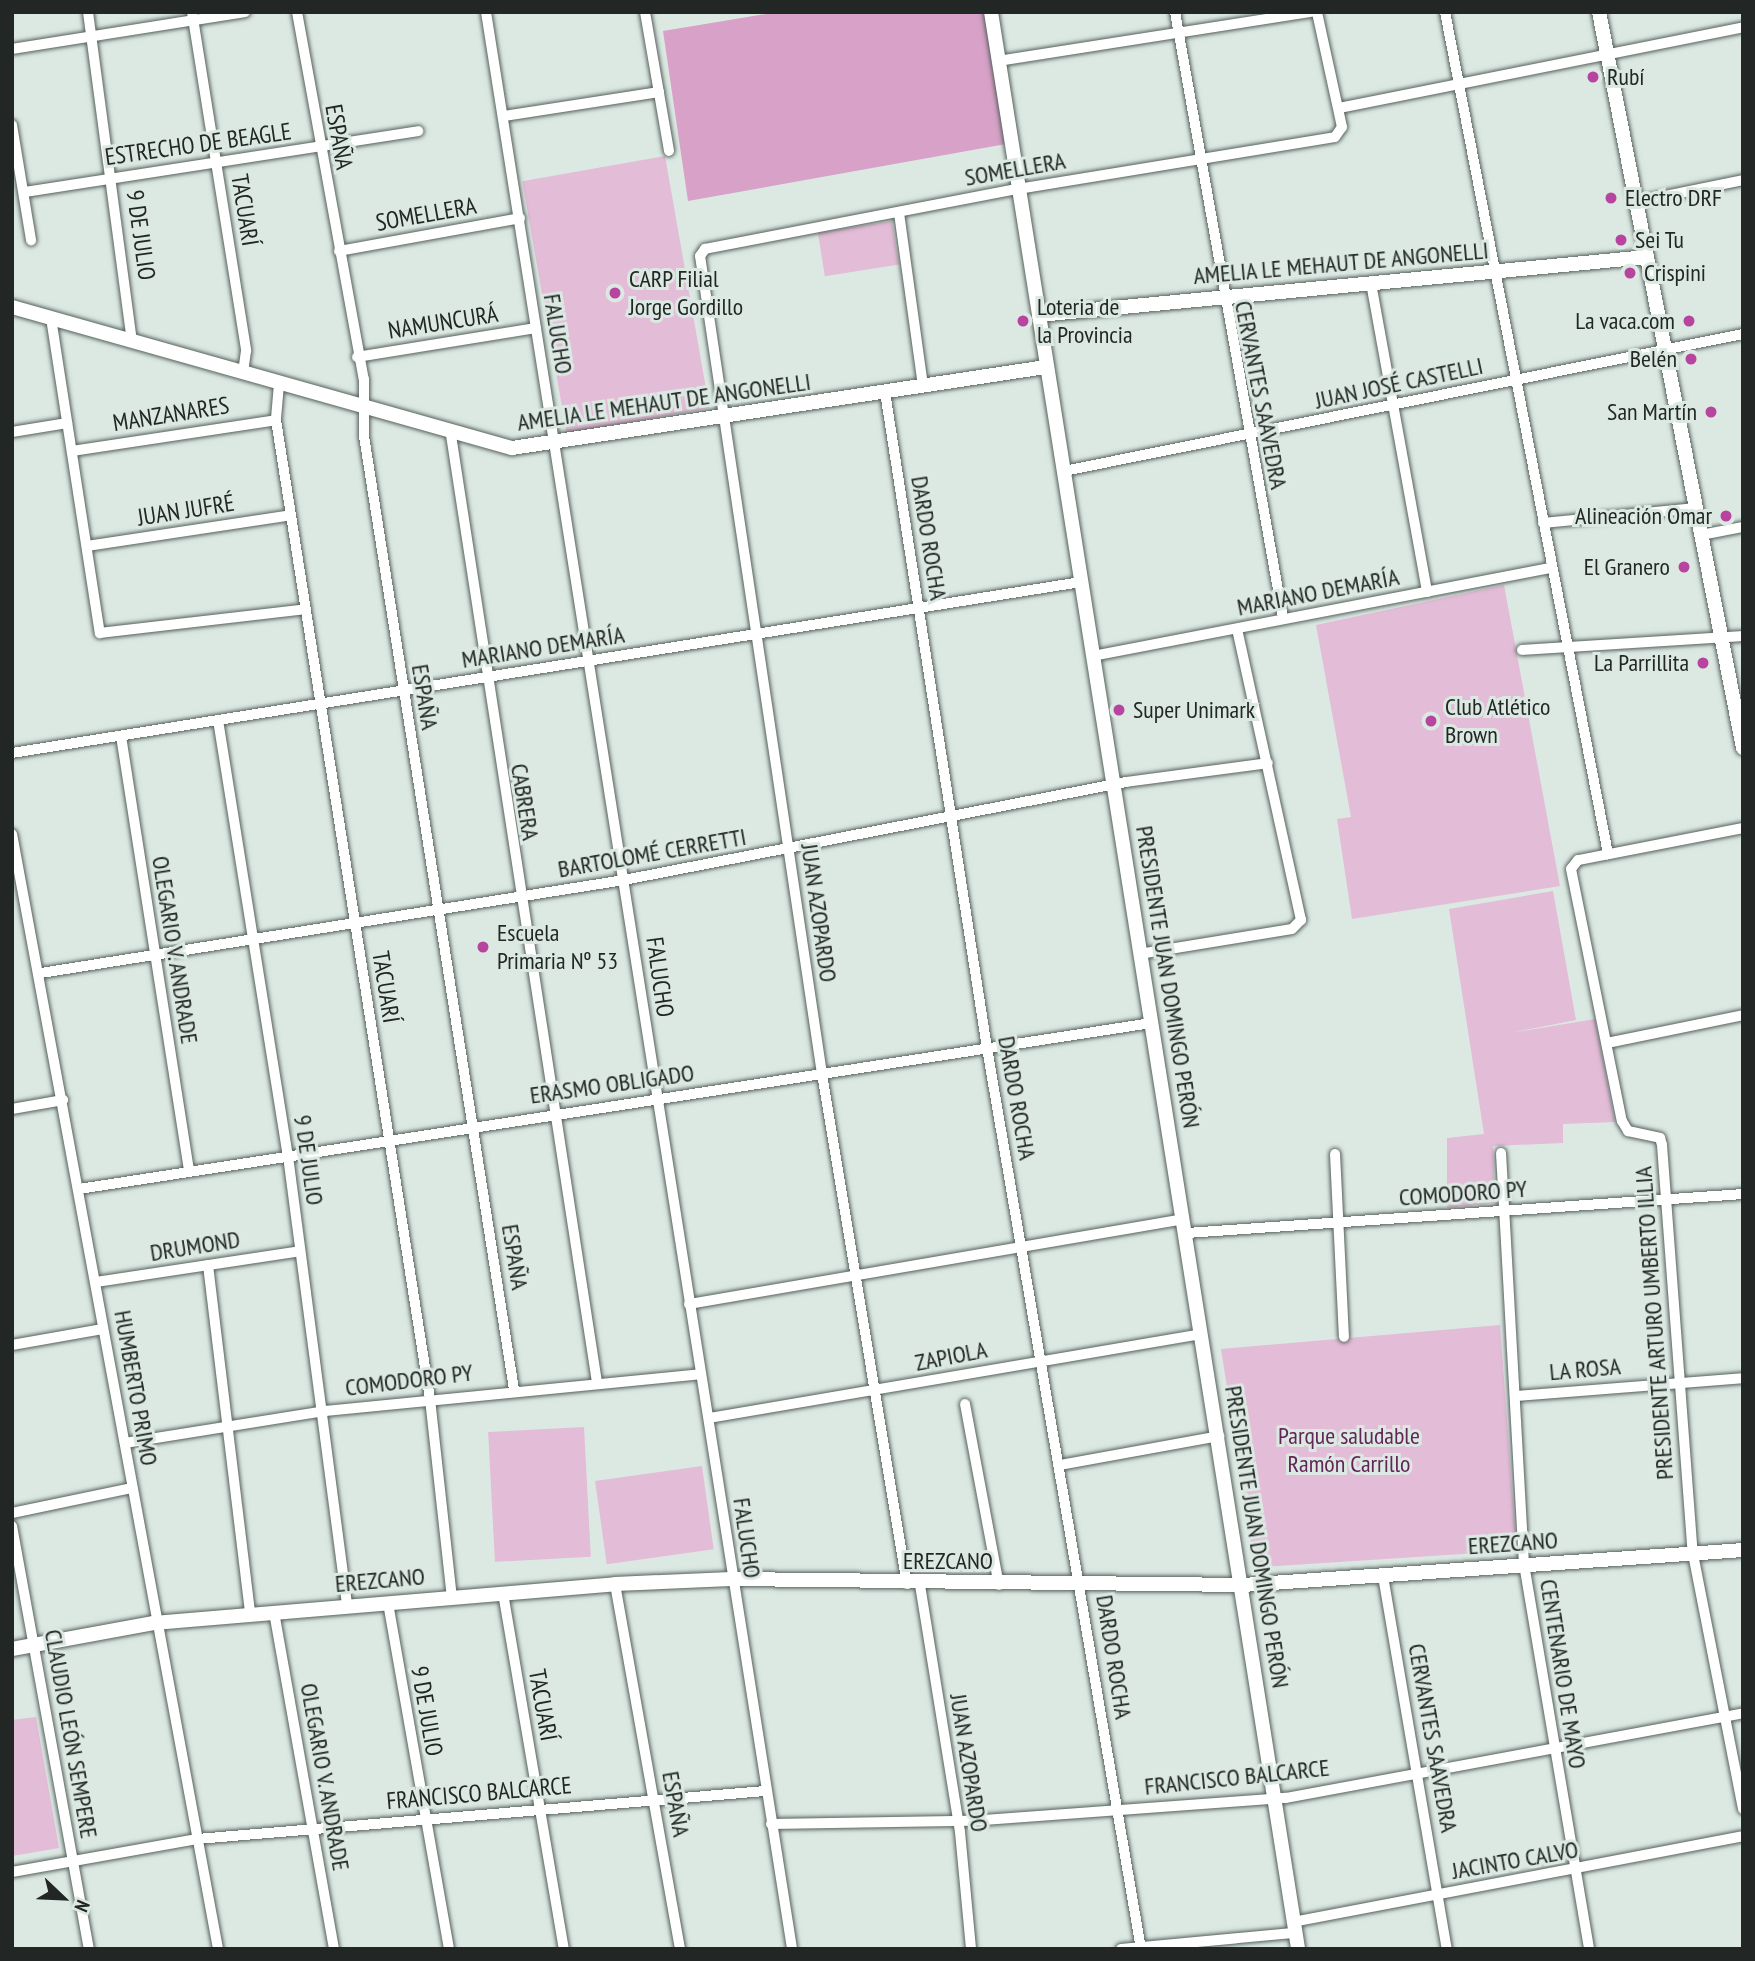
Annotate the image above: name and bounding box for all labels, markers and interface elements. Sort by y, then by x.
place label: Rubí [1607,63,1645,91]
marker: Rubí [1585,69,1601,85]
street label: ESPAÑA [319,102,359,172]
street label: ESTRECHO DE BEAGLE [103,117,293,171]
street label: SOMELLERA [962,146,1068,192]
street label: TACUARÍ [225,172,265,248]
place label: Electro DRF [1625,184,1722,212]
street label: 9 DE JULIO [120,188,162,282]
marker: Electro DRF [1603,190,1619,206]
street label: SOMELLERA [373,191,479,237]
place label: Sei Tu [1635,226,1685,254]
marker: Sei Tu [1613,232,1629,248]
street label: AMELIA LE MEHAUT DE ANGONELLI [1191,236,1491,290]
place label: Crispini [1644,259,1706,287]
place label: CARP Filial Jorge Gordillo [629,265,743,321]
marker: Crispini [1622,265,1638,281]
marker: CARP Filial Jorge Gordillo [607,285,623,301]
street label: FALUCHO [537,292,579,376]
place label: Loteria de la Provincia [1037,293,1133,349]
street label: CERVANTES SAAVEDRA [1229,298,1293,492]
street label: NAMUNCURÁ [386,299,500,345]
place label: La vaca.com [1575,307,1675,335]
marker: Loteria de la Provincia [1015,313,1031,329]
marker: La vaca.com [1681,313,1697,329]
place label: Belén [1630,345,1677,373]
street label: JUAN JOSÉ CASTELLI [1312,351,1486,415]
marker: Belén [1683,351,1699,367]
street label: AMELIA LE MEHAUT DE ANGONELLI [514,367,814,437]
street label: MANZANARES [111,391,231,437]
place label: San Martín [1607,398,1697,426]
marker: San Martín [1703,404,1719,420]
street label: DARDO ROCHA [905,474,953,602]
street label: JUAN JUFRÉ [136,488,236,532]
place label: Alineación Omar [1575,502,1712,530]
marker: Alineación Omar [1718,508,1734,524]
place label: El Granero [1584,553,1670,581]
marker: El Granero [1676,559,1692,575]
street label: MARIANO DEMARÍA [1235,562,1401,622]
street label: MARIANO DEMARÍA [460,620,626,674]
place label: La Parrillita [1594,649,1689,677]
marker: La Parrillita [1695,655,1711,671]
street label: ESPAÑA [406,662,444,732]
place label: Club Atlético Brown [1445,693,1551,749]
place label: Super Unimark [1133,696,1255,724]
marker: Super Unimark [1111,702,1127,718]
marker: Club Atlético Brown [1423,713,1439,729]
street label: CABRERA [505,762,545,842]
street label: BARTOLOMÉ CERRETTI [556,822,748,884]
street label: PRESIDENTE JUAN DOMINGO PERÓN [1130,824,1206,1130]
street label: JUAN AZOPARDO [795,842,843,984]
street label: OLEGARIO V. ANDRADE [146,853,204,1047]
place label: Escuela Primaria Nº 53 [497,919,618,975]
street label: FALUCHO [640,935,680,1019]
marker: Escuela Primaria Nº 53 [475,939,491,955]
street label: TACUARÍ [366,949,406,1025]
street label: DARDO ROCHA [992,1034,1042,1162]
street label: ERASMO OBLIGADO [528,1058,696,1110]
street label: 9 DE JULIO [288,1113,330,1207]
street label: PRESIDENTE ARTURO UMBERTO ILLIA [1629,1165,1679,1481]
street label: COMODORO PY [1398,1174,1528,1212]
street label: ESPAÑA [496,1222,534,1292]
street label: DRUMOND [148,1225,242,1267]
street label: HUMBERTO PRIMO [108,1308,164,1468]
street label: ZAPIOLA [913,1335,989,1377]
street label: LA ROSA [1548,1352,1622,1386]
street label: COMODORO PY [344,1358,474,1402]
street label: PRESIDENTE JUAN DOMINGO PERÓN [1219,1384,1295,1690]
park label: Parque saludable Ramón Carrillo [1278,1422,1420,1478]
street label: FALUCHO [727,1496,767,1580]
street label: EREZCANO [1467,1525,1559,1561]
street label: EREZCANO [903,1547,993,1575]
street label: EREZCANO [334,1562,426,1598]
street label: CENTENARIO DE MAYO [1534,1577,1592,1771]
street label: DARDO ROCHA [1090,1593,1138,1721]
street label: CLAUDIO LEÓN SEMPERE [38,1627,104,1841]
street label: CERVANTES SAAVEDRA [1402,1641,1464,1835]
street label: 9 DE JULIO [405,1664,449,1758]
street label: TACUARÍ [523,1667,563,1743]
street label: OLEGARIO V. ANDRADE [294,1680,356,1874]
street label: JUAN AZOPARDO [944,1692,994,1834]
street label: FRANCISCO BALCARCE [1143,1753,1331,1801]
street label: ESPAÑA [656,1769,696,1839]
street label: FRANCISCO BALCARCE [385,1771,573,1815]
street label: JACINTO CALVO [1450,1835,1580,1885]
north arrow [28,1863,98,1933]
text: N [69,1897,95,1916]

